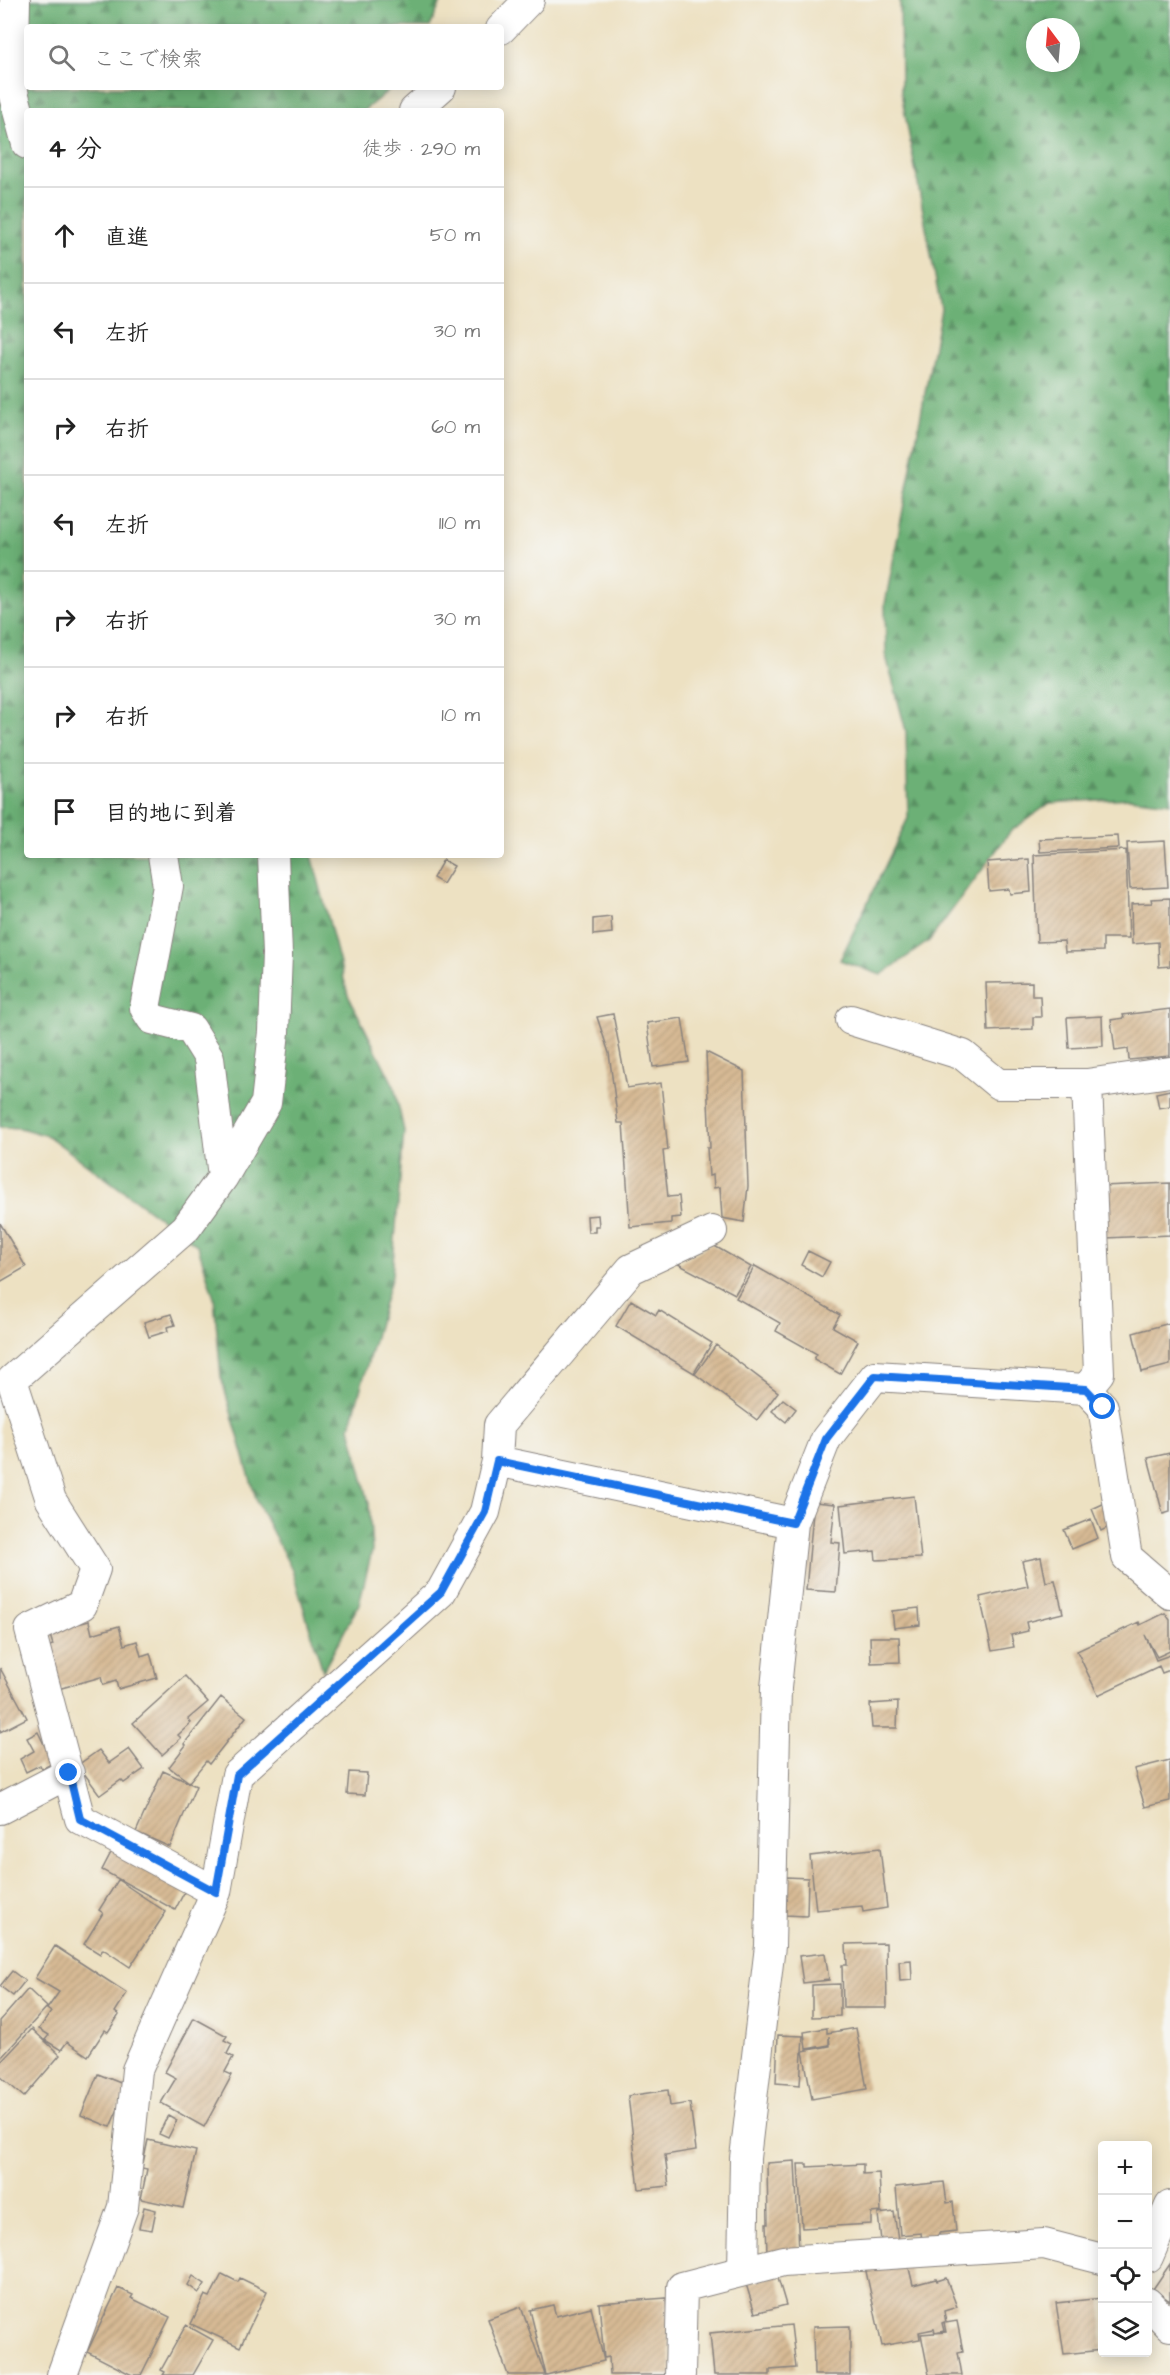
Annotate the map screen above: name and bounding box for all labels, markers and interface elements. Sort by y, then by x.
north arrow [1026,18,1080,72]
search box [24,24,504,90]
icon: search [45,41,78,74]
text: ここで検索 [93,44,203,75]
text: 4 分 [48,131,102,167]
text: 徒歩 · 290 m [362,135,480,163]
icon: ahead [48,219,81,252]
text: 50 m [430,221,480,249]
text: 直進 [105,222,149,253]
icon: left [48,315,81,348]
text: 30 m [434,317,480,345]
text: 左折 [105,318,149,349]
icon: right [48,411,81,444]
text: 60 m [431,413,480,441]
text: 右折 [105,414,149,445]
icon: left [48,507,81,540]
text: 110 m [439,509,480,537]
text: 左折 [105,510,149,541]
icon: right [48,603,81,636]
text: 30 m [434,605,480,633]
text: 右折 [105,606,149,637]
icon: right [48,699,81,732]
text: 10 m [441,701,480,729]
text: 右折 [105,702,149,733]
icon: arrive [48,795,81,828]
text: 目的地に到着 [105,798,237,829]
route start [1089,1393,1115,1419]
route end [55,1759,81,1785]
map controls [1098,2141,1152,2357]
button: + [1098,2141,1152,2195]
button: − [1098,2195,1152,2249]
button: locate [1098,2249,1152,2303]
button: layers [1098,2303,1152,2357]

